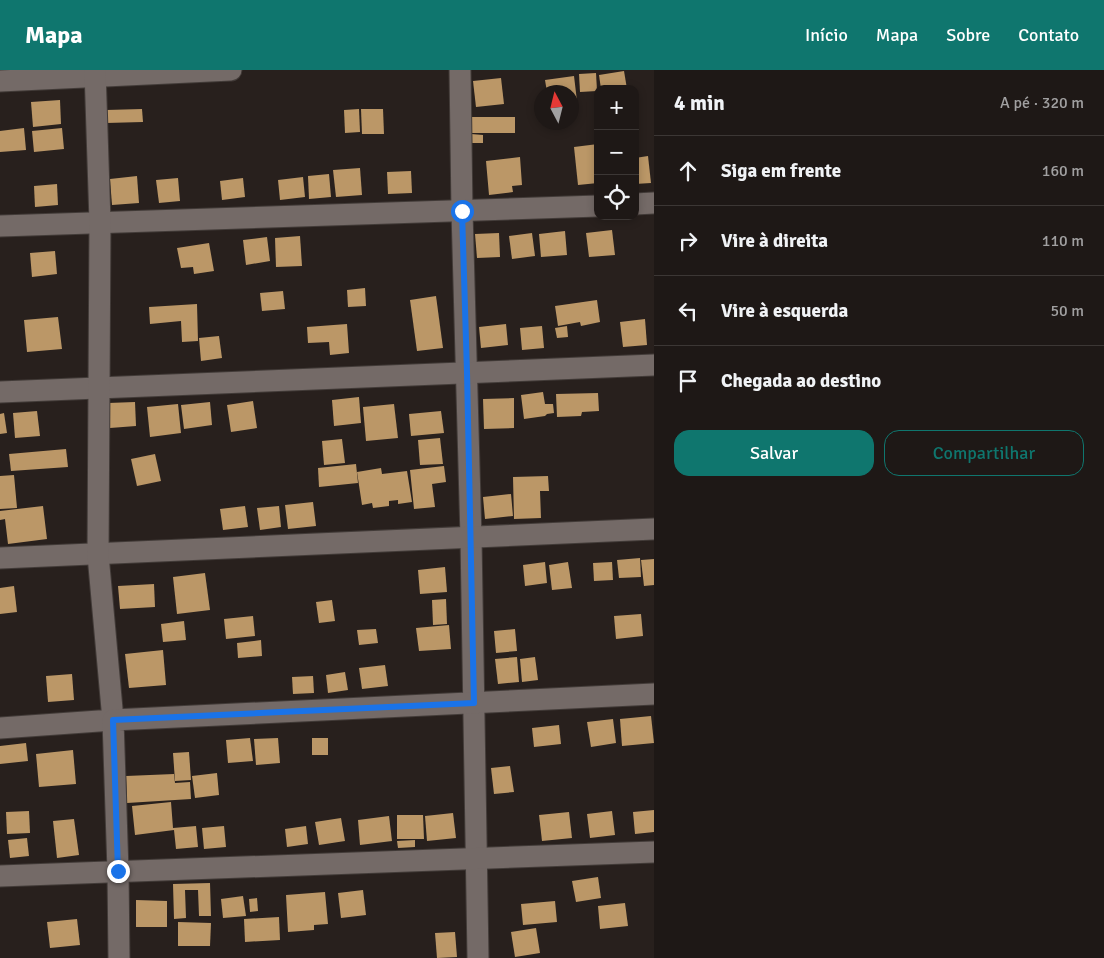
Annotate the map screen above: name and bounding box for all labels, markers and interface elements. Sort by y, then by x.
text: Mapa [25,20,83,50]
text: Início [805,24,848,46]
text: Mapa [876,24,918,46]
text: Sobre [946,24,990,46]
text: Contato [1018,24,1079,46]
north arrow [534,85,579,130]
map controls [594,85,639,220]
button: + [594,85,639,130]
text: 4 min [674,90,725,116]
text: A pé · 320 m [1000,93,1084,113]
button: − [594,130,639,175]
icon: ahead [674,157,702,185]
text: Siga em frente [721,159,841,183]
text: 160 m [1042,161,1084,181]
button: locate [594,175,639,220]
route start [451,200,474,223]
icon: right [674,227,702,255]
text: Vire à direita [721,229,828,253]
text: 110 m [1042,231,1084,251]
icon: left [674,297,702,325]
text: Vire à esquerda [721,299,848,323]
text: 50 m [1050,301,1084,321]
icon: arrive [674,367,702,395]
text: Chegada ao destino [721,369,881,393]
button: Salvar [674,430,874,476]
button: Compartilhar [884,430,1084,476]
route end [107,860,130,883]

